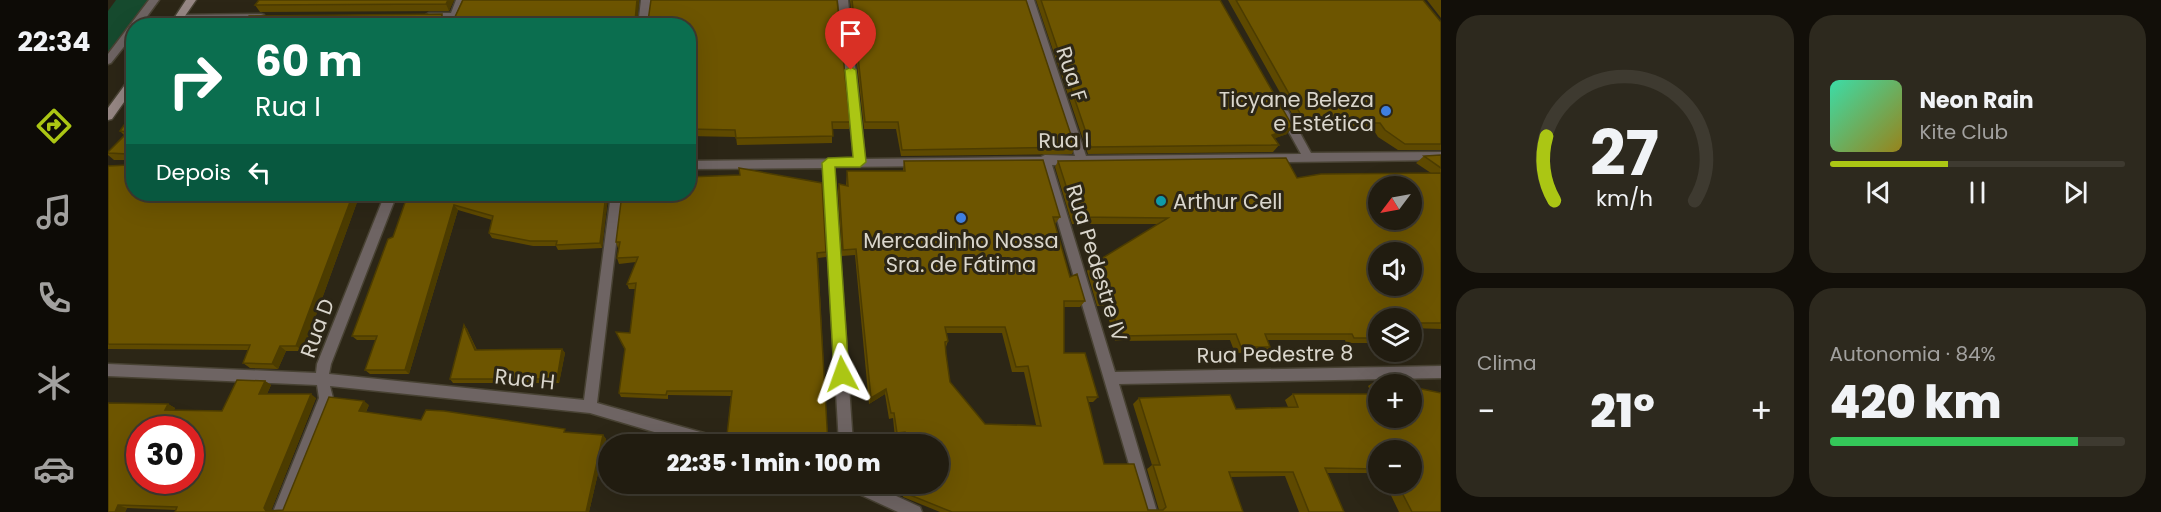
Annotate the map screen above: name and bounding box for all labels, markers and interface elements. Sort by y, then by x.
pin [825,8,876,70]
icon: arrive [834,17,867,50]
text: 22:34 [17,23,91,60]
text: 60 m [255,32,363,91]
icon: right [156,42,234,120]
street label: Rua F [1049,43,1095,105]
place label: Ticyane Beleza e Estética [1219,85,1374,138]
text: Neon Rain [1920,85,2034,116]
text: Rua I [255,88,321,125]
marker: Ticyane Beleza e Estética [1379,104,1393,118]
icon: directions [33,105,75,147]
text: 27 [1590,109,1659,197]
text: Kite Club [1920,118,2008,146]
street label: Rua I [1038,125,1090,155]
icon: left [243,156,276,189]
text: Depois [156,157,231,188]
north arrow [1368,176,1422,230]
map controls [1368,176,1422,494]
icon: previous [1862,176,1895,209]
icon: pause [1961,176,1994,209]
icon: next [2059,176,2092,209]
street label: Rua Pedestre IV [1059,181,1135,345]
text: km/h [1596,184,1653,215]
place label: Arthur Cell [1173,187,1283,216]
icon: music [33,191,75,233]
marker: Arthur Cell [1154,194,1168,208]
marker: Mercadinho Nossa Sra. de Fátima [954,211,968,225]
place label: Mercadinho Nossa Sra. de Fátima [863,226,1059,279]
button: sound [1368,242,1422,296]
icon: phone [33,277,75,319]
street label: Rua D [293,294,341,362]
button: layers [1368,308,1422,362]
street label: Rua Pedestre 8 [1196,338,1354,370]
text: Autonomia · 84% [1830,340,1996,368]
position arrow [810,342,874,406]
text: Clima [1477,349,1536,377]
street label: Rua H [493,361,557,397]
icon: climate [33,362,75,404]
text: 420 km [1830,371,2002,434]
button: + [1368,374,1422,428]
text: 21° [1590,380,1655,443]
text: − [1477,388,1495,435]
text: + [1750,388,1772,435]
speed limit sign: 30 [126,416,204,494]
button: − [1368,440,1422,494]
icon: car [33,448,75,490]
text: 22:35 · 1 min · 100 m [667,448,880,479]

